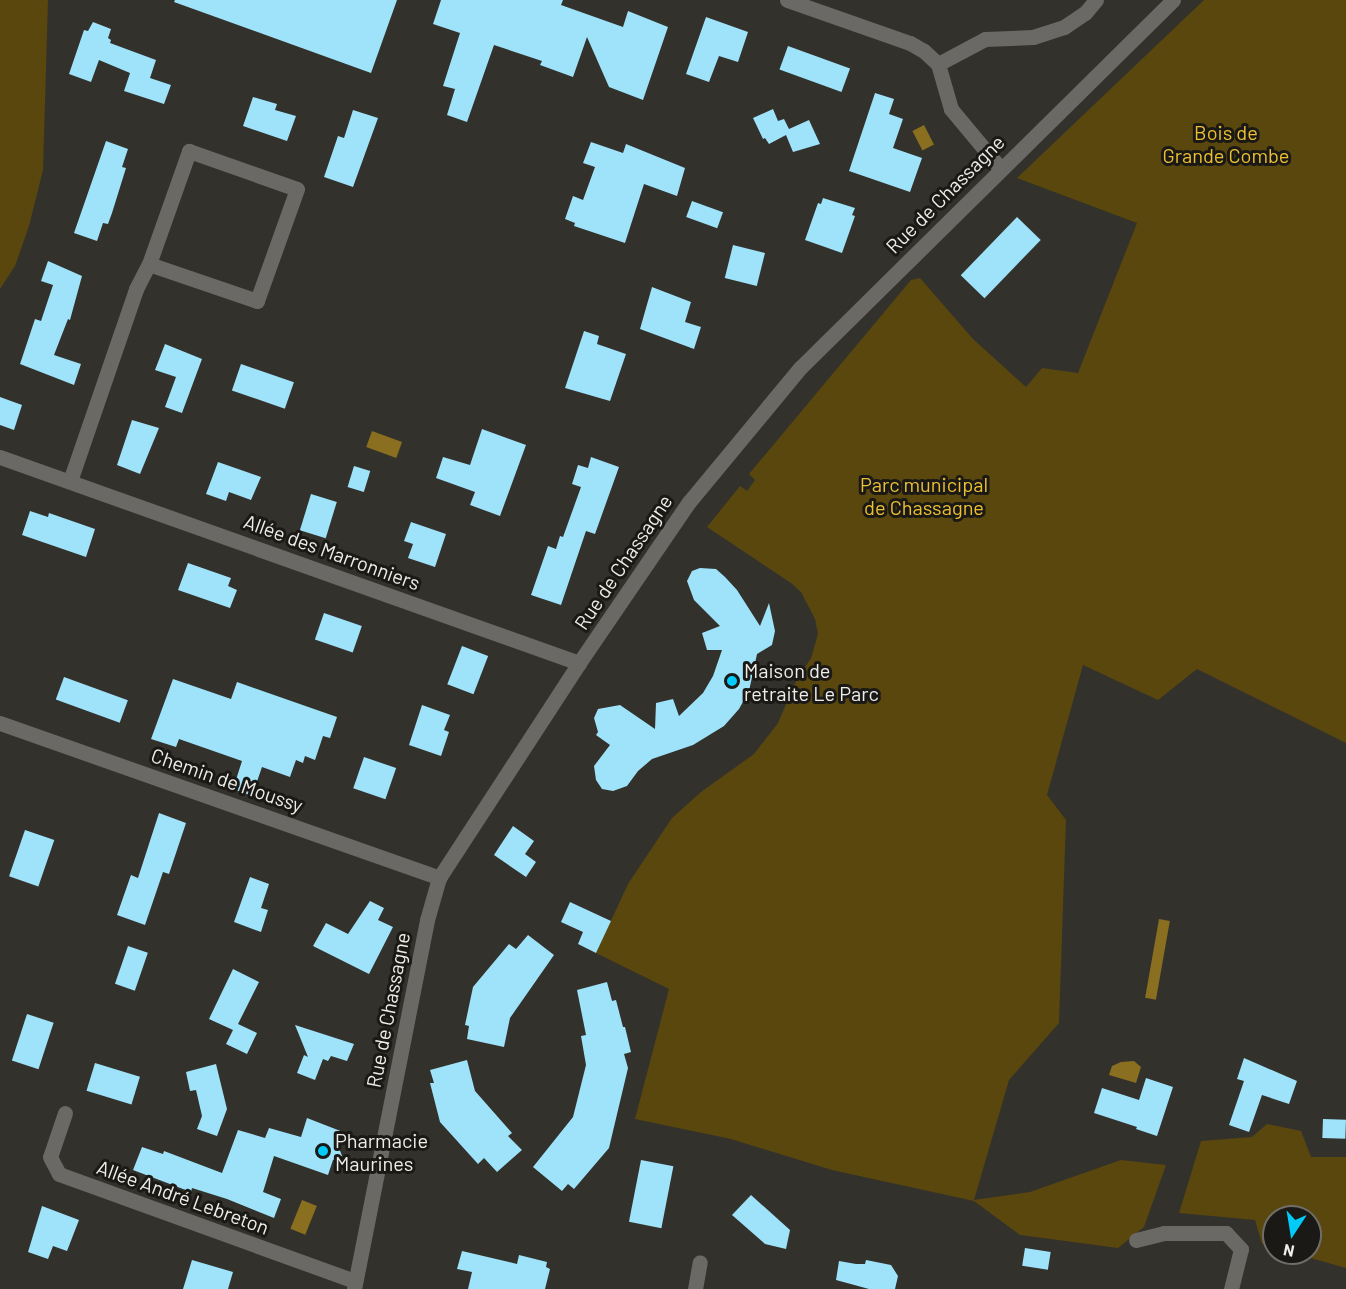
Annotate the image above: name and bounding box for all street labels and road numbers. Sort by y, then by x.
street label: Rue de Chassagne [881,130,1009,258]
street label: Rue de Chassagne [569,490,677,634]
street label: Allée des Marronniers [241,509,423,595]
street label: Chemin de Moussy [148,743,306,817]
street label: Rue de Chassagne [361,930,415,1090]
street label: Allée André Lebreton [94,1155,272,1239]

